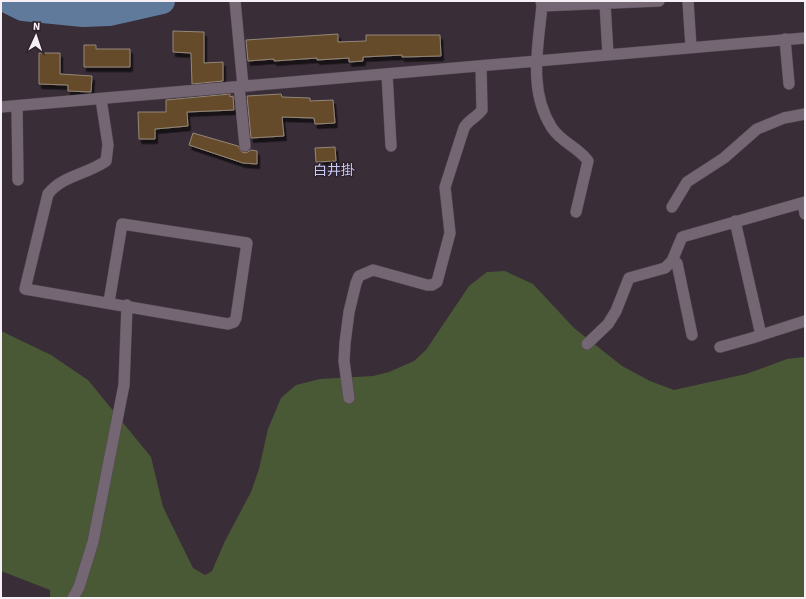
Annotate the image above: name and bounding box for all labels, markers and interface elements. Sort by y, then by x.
north arrow [16,16,56,56]
text: N [32,19,41,34]
district label: 白井掛 [313,161,355,181]

